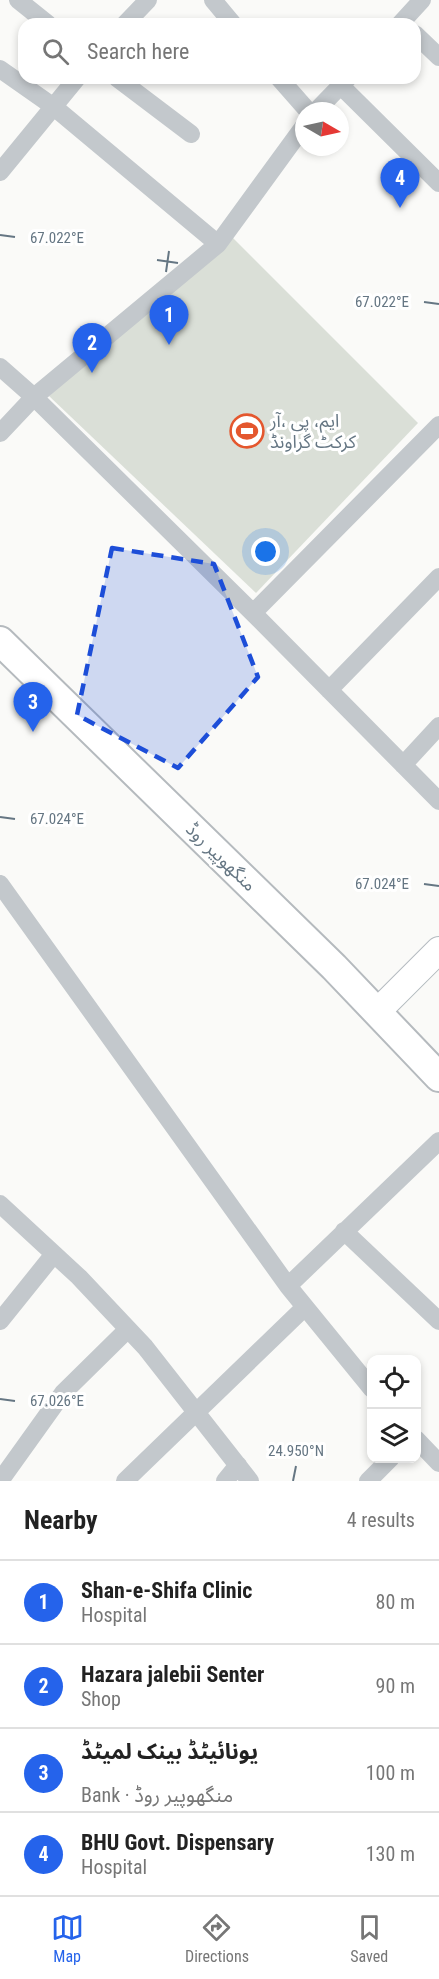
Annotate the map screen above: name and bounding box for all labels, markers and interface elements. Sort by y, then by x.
search box [18,18,421,84]
icon: search [39,35,72,68]
text: Search here [87,39,189,64]
north arrow [295,102,349,156]
pin: 4 [380,158,420,208]
text: 67.022°E [30,229,84,247]
text: 67.022°E [355,293,409,311]
pin: 1 [150,296,188,345]
pin: 2 [72,324,112,373]
place label: ایم، پی ،آر کرکٹ گراونڈ [269,410,356,453]
sports icon: ایم، پی ،آر کرکٹ گراونڈ [229,413,265,449]
your location [251,537,280,566]
pin: 3 [14,682,52,732]
text: 67.024°E [30,810,84,828]
street label: منگھوپیر روڈ [181,818,261,896]
text: 67.024°E [355,875,409,893]
map controls [367,1355,421,1463]
button: locate [367,1355,421,1409]
text: 67.026°E [30,1392,84,1410]
button: layers [367,1409,421,1463]
text: 24.950°N [268,1442,324,1460]
text: Nearby [24,1505,98,1535]
text: 4 results [347,1508,415,1532]
text: Shan-e-Shifa Clinic [81,1578,252,1603]
text: 1 [38,1590,49,1614]
text: 80 m [376,1590,415,1614]
text: Hospital [81,1603,147,1627]
text: Hazara jalebii Senter [81,1662,264,1687]
text: 2 [38,1674,49,1698]
text: 90 m [376,1674,415,1698]
text: Shop [81,1687,121,1711]
text: یونائیٹڈ بینک لمیٹڈ [81,1739,258,1764]
text: 3 [38,1761,49,1785]
text: 100 m [366,1761,415,1785]
text: Bank · منگھوپیر روڈ [81,1783,233,1807]
text: BHU Govt. Dispensary [81,1830,274,1855]
text: 4 [38,1842,49,1866]
text: 130 m [366,1842,415,1866]
text: Hospital [81,1855,147,1879]
tab: Map [51,1911,84,1966]
tab: Directions [185,1911,249,1966]
tab: Saved [350,1911,388,1966]

